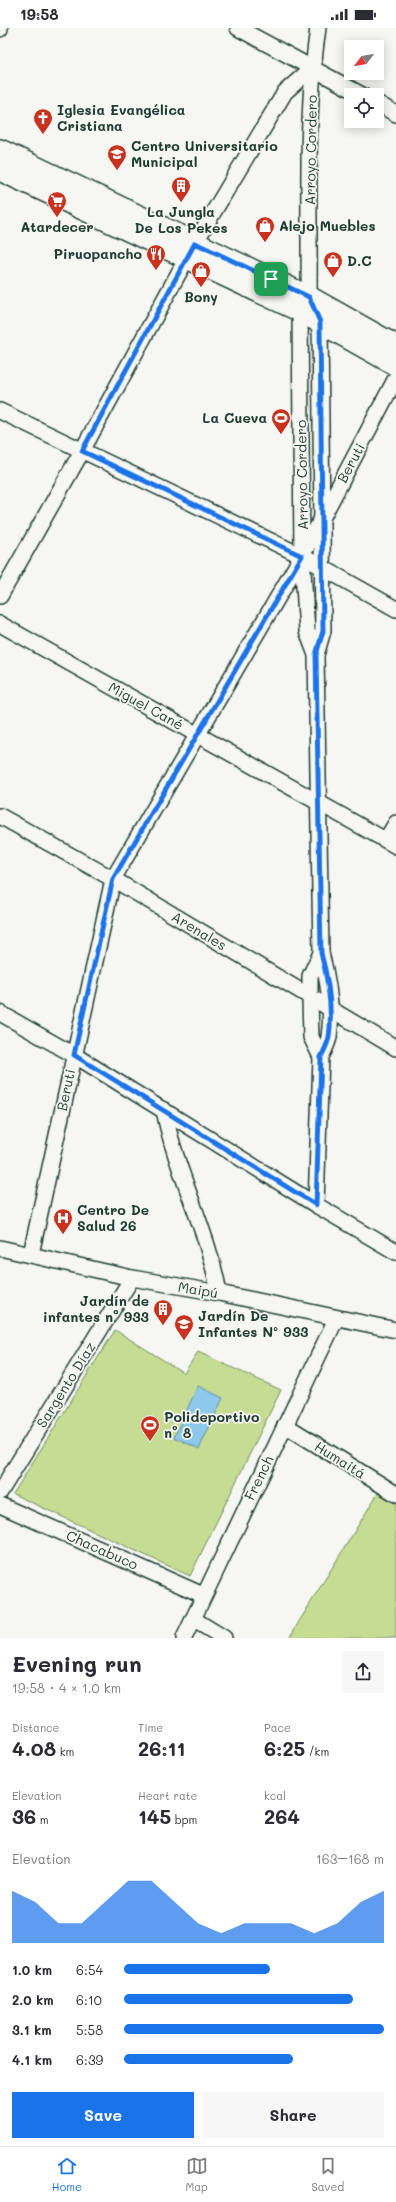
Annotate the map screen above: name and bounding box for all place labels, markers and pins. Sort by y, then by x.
place label: Iglesia Evangélica Cristiana [57,100,186,135]
church icon: Iglesia Evangélica Cristiana [32,107,54,135]
place label: Centro Universitario Municipal [131,136,278,171]
school or university icon: Centro Universitario Municipal [106,143,128,171]
building icon: La Jungla De Los Pekes [170,175,192,203]
supermarket icon: Atardecer [46,190,68,218]
place label: La Jungla De Los Pekes [135,202,228,237]
shop icon: Alejo Muebles [254,215,276,243]
place label: Alejo Muebles [279,216,375,235]
place label: Atardecer [20,217,94,236]
restaurant icon: Piruopancho [145,243,167,271]
place label: Piruopancho [53,244,142,263]
shop icon: D.C [322,250,344,278]
place label: D.C [347,251,372,270]
shop icon: Bony [190,260,212,288]
pin [254,262,288,296]
place label: Bony [184,287,218,306]
sports icon: La Cueva [270,407,292,435]
place label: La Cueva [202,408,267,427]
place label: Centro De Salud 26 [77,1200,149,1235]
hospital icon: Centro De Salud 26 [52,1207,74,1235]
place label: Jardín de infantes n° 933 [43,1291,149,1326]
building icon: Jardín de infantes n° 933 [152,1298,174,1326]
place label: Jardín De Infantes Nº 933 [198,1306,309,1341]
school or university icon: Jardín De Infantes Nº 933 [173,1313,195,1341]
place label: Polideportivo n° 8 [164,1407,260,1442]
sports icon: Polideportivo n° 8 [139,1414,161,1442]

